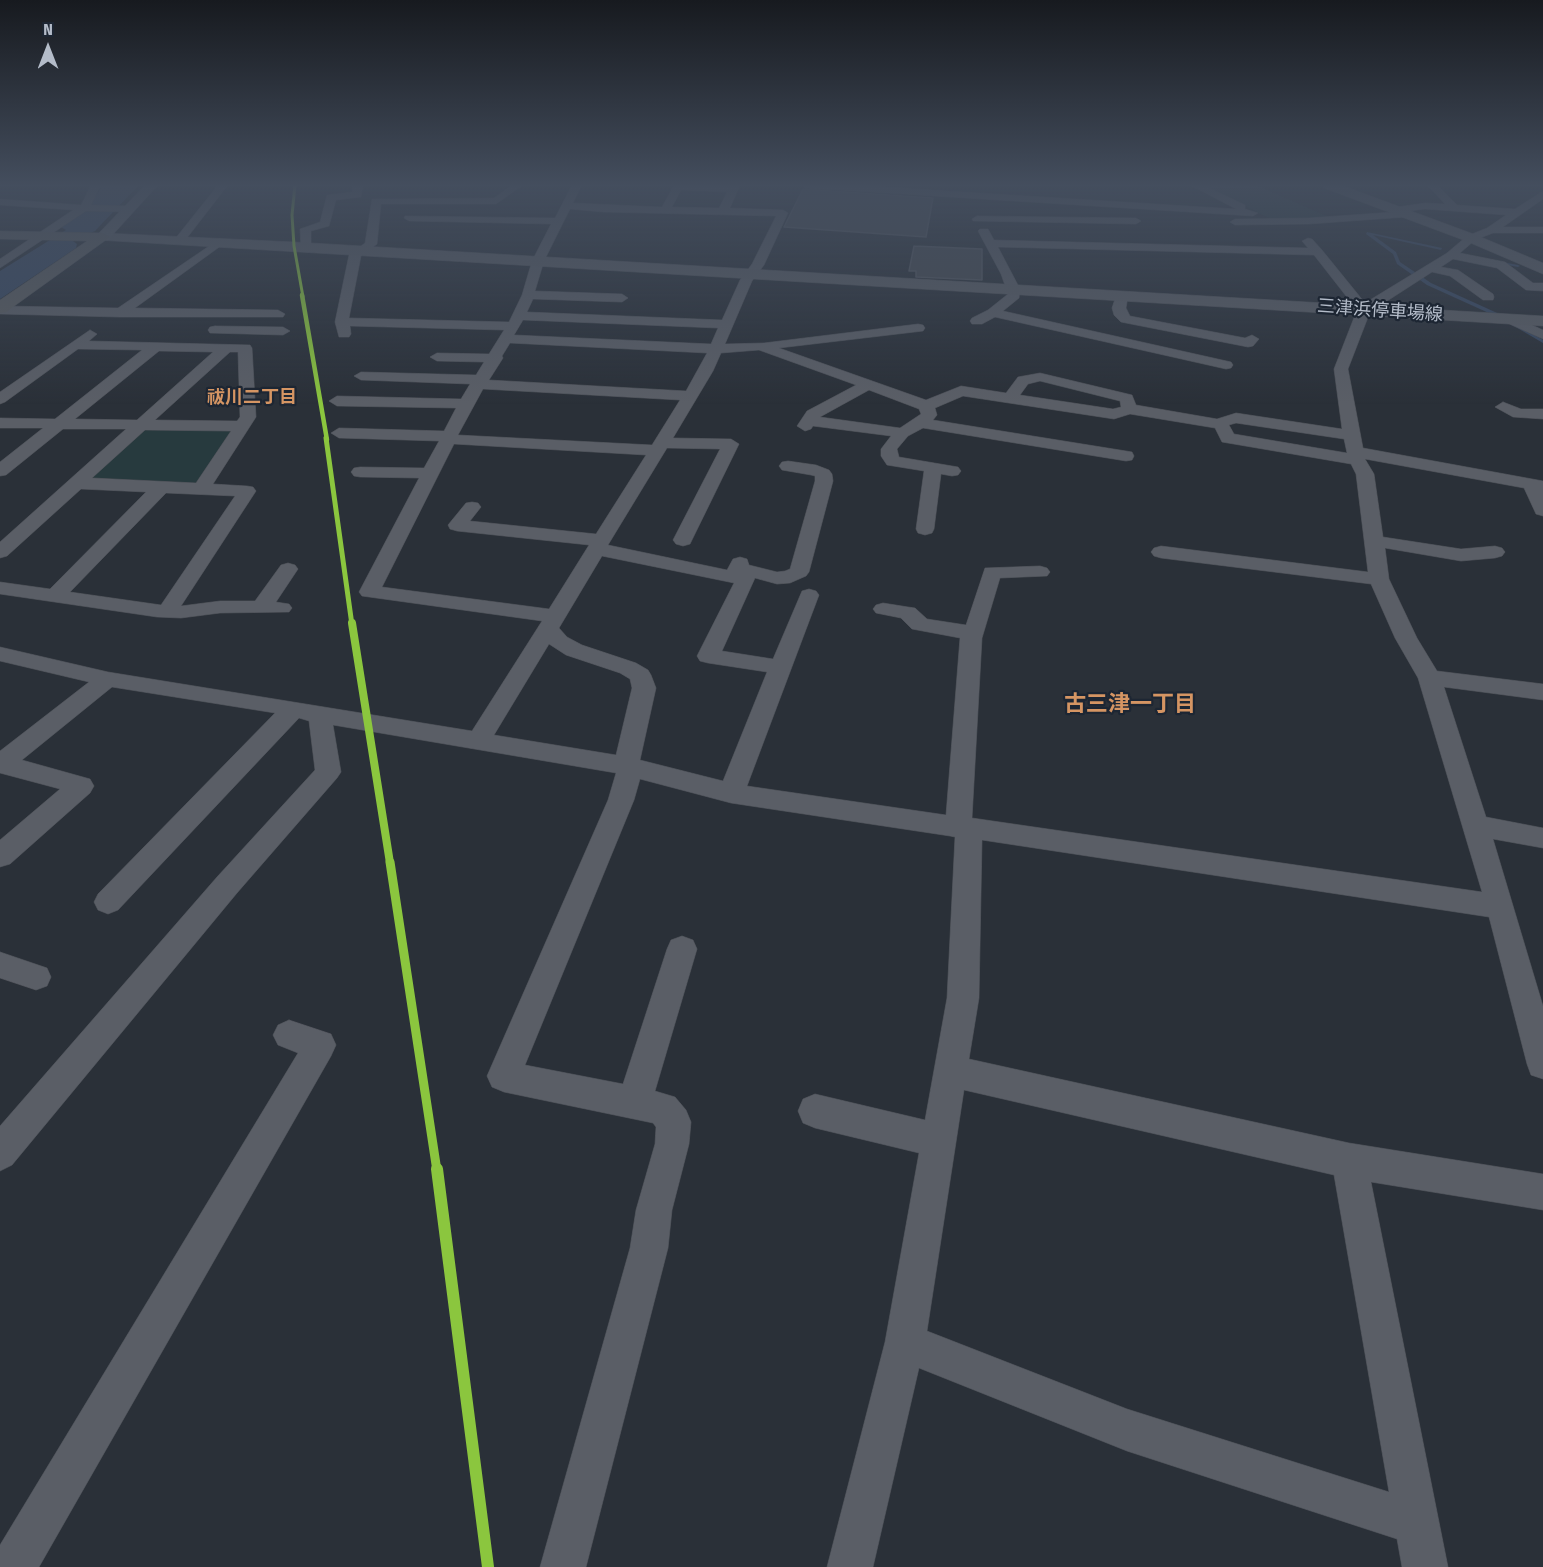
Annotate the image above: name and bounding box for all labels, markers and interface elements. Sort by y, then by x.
north arrow [18,18,78,78]
text: N [43,20,53,39]
street label: 三津浜停車場線 [1316,296,1444,326]
district label: 祓川二丁目 [207,387,297,409]
district label: 古三津一丁目 [1064,692,1196,718]

